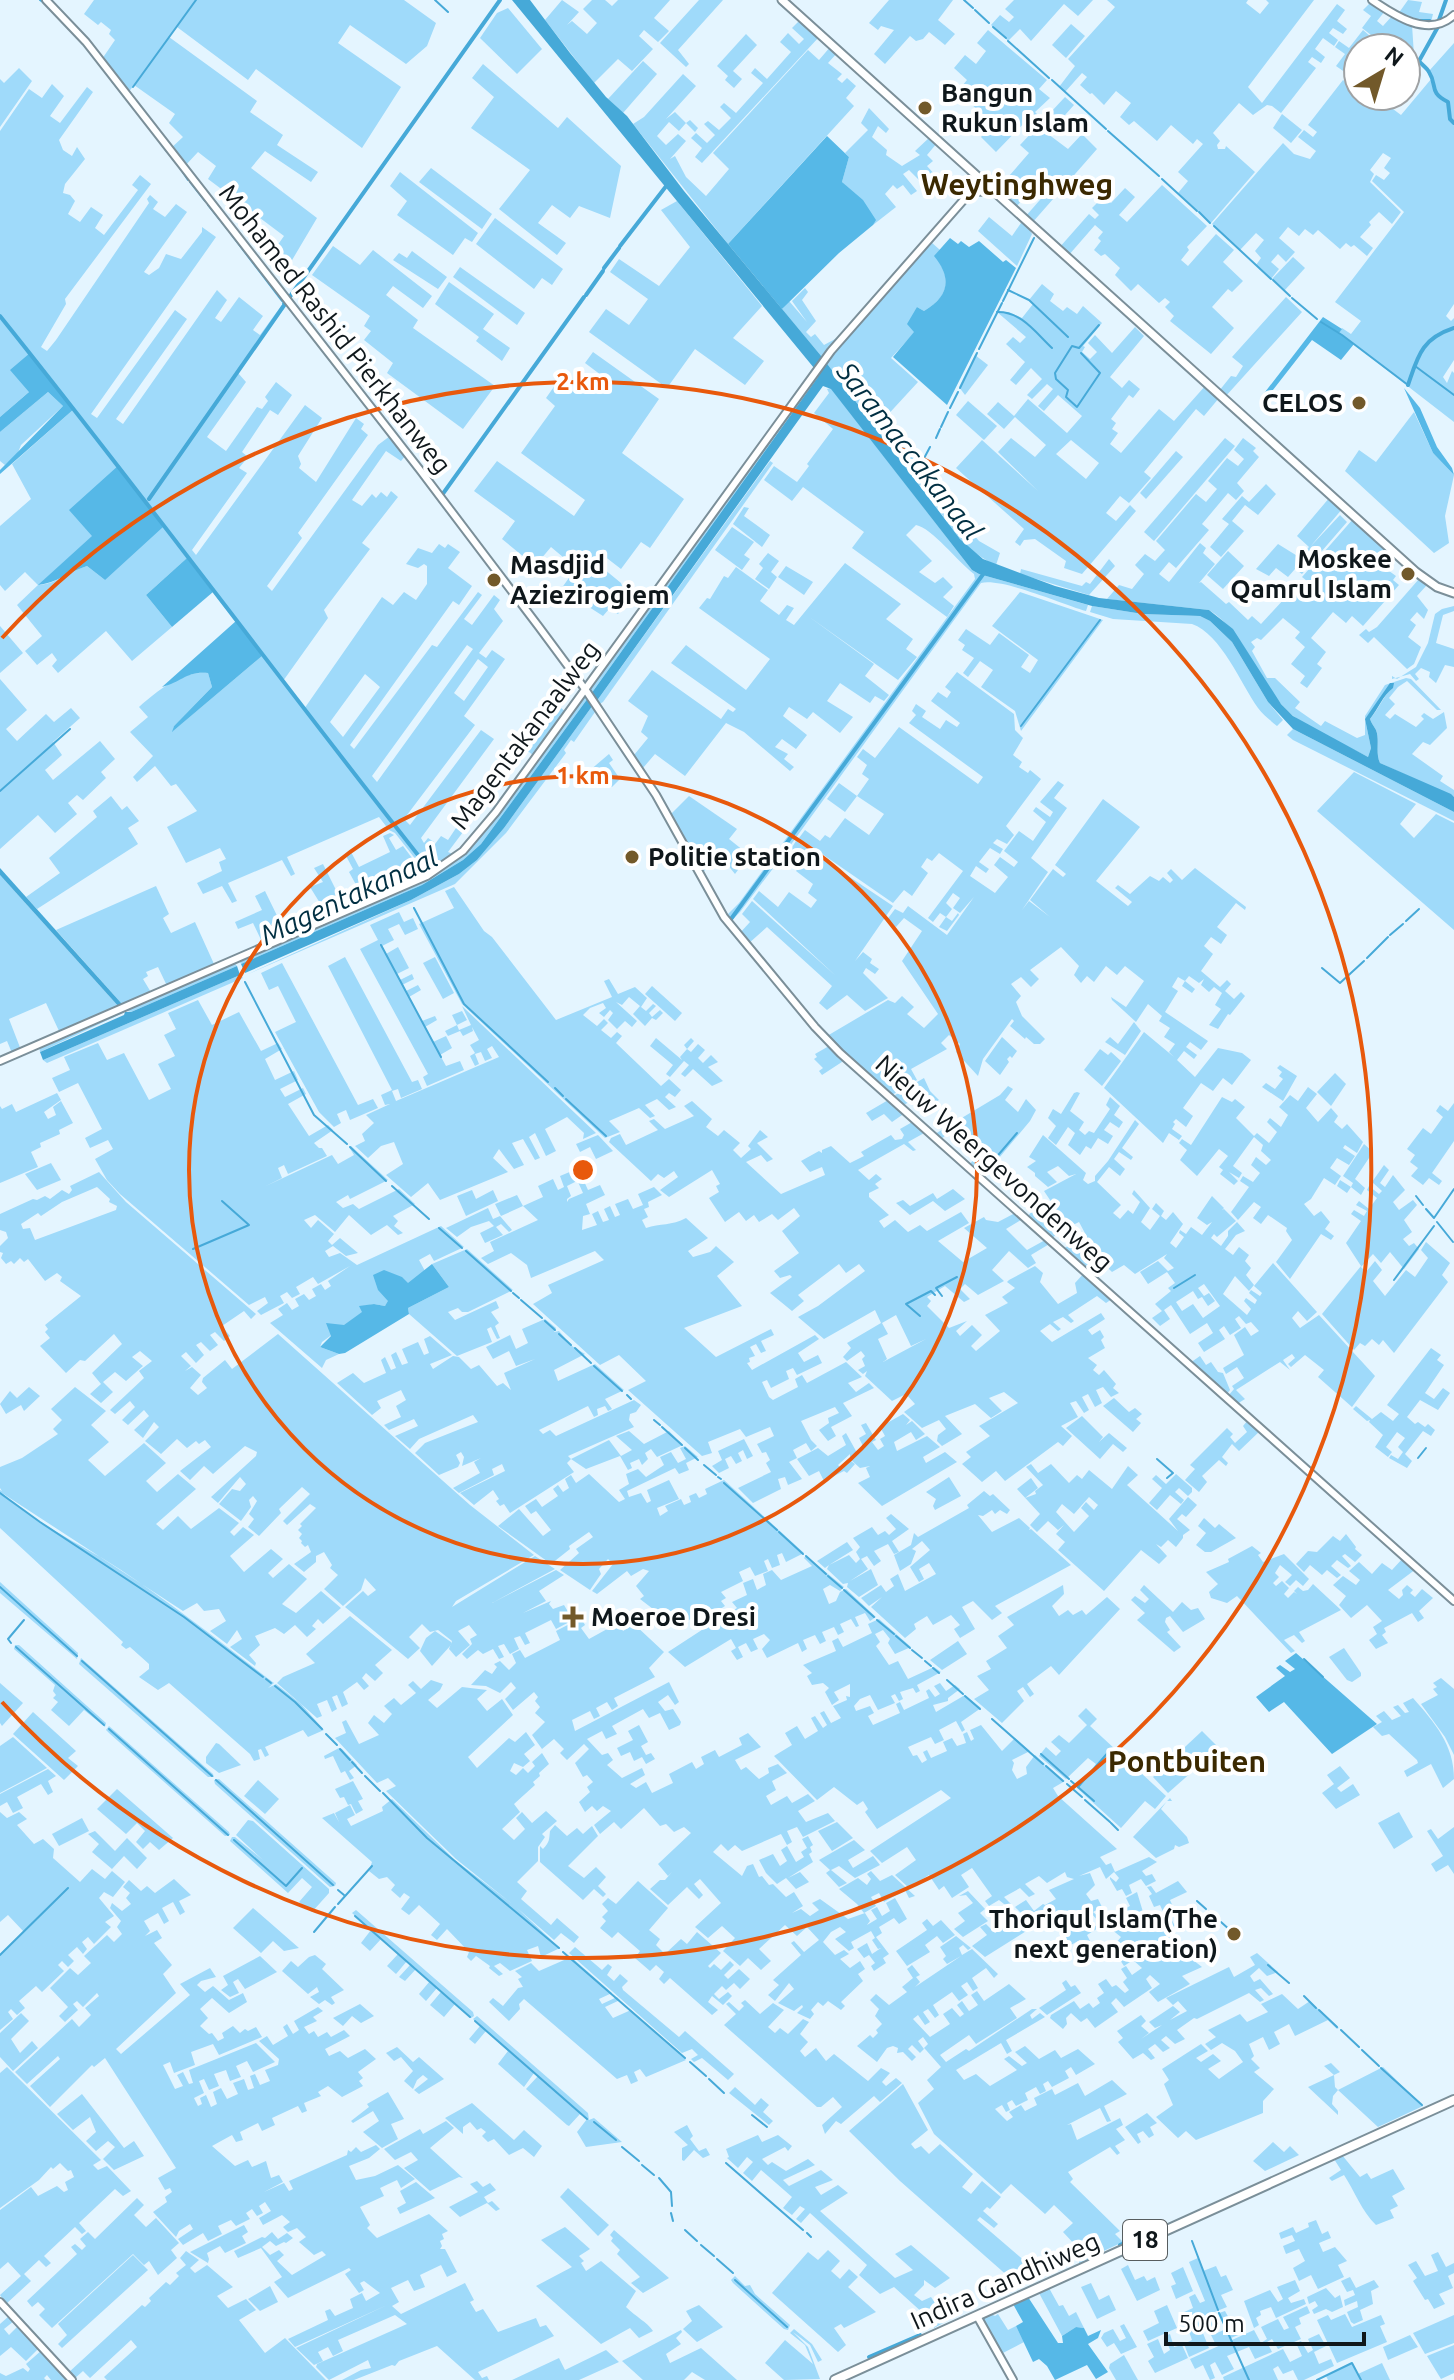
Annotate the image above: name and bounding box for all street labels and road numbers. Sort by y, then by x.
street label: Mohamed Rashid Pierkhanweg [214,178,457,479]
street label: Magentakanaalweg [444,635,605,834]
street label: Nieuw Weergevondenweg [870,1049,1119,1277]
road number: 18 [1123,2220,1167,2260]
street label: Indira Gandhiweg [906,2226,1104,2335]

